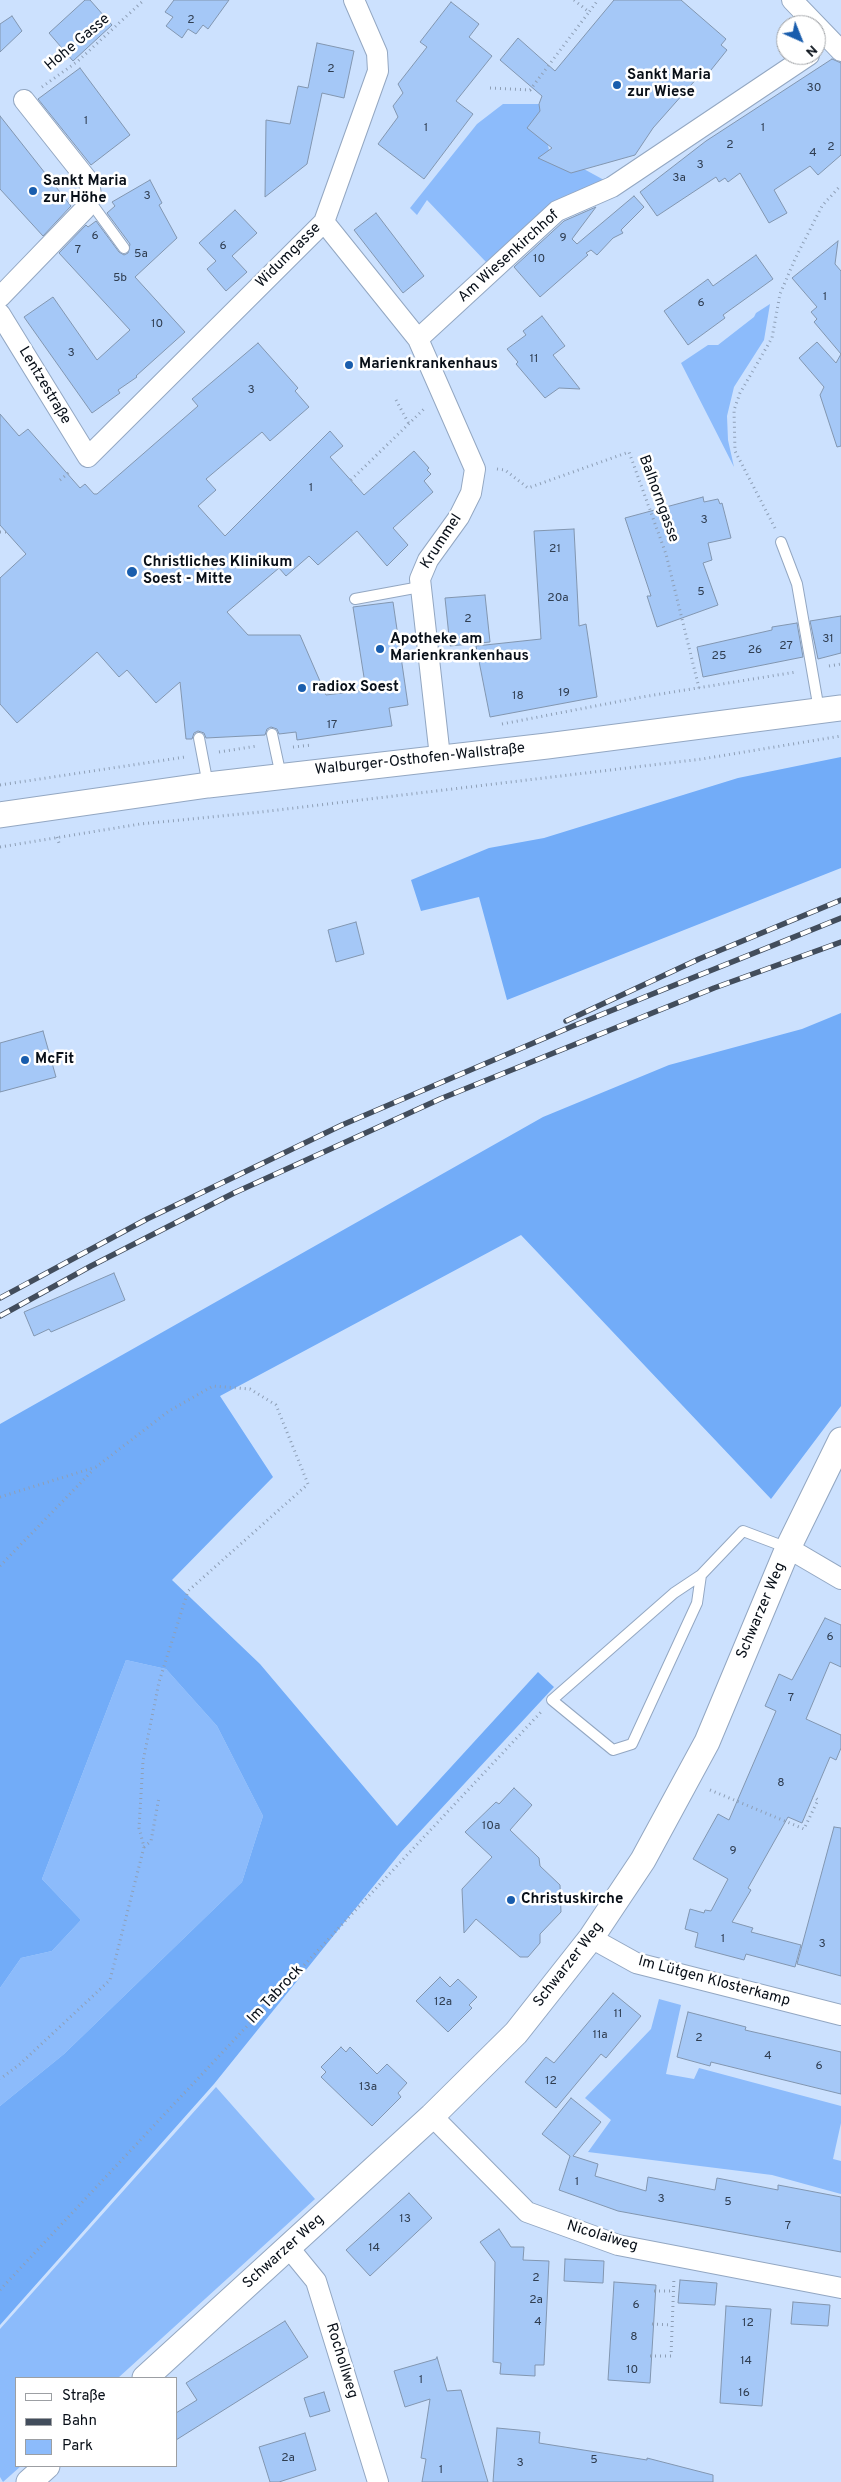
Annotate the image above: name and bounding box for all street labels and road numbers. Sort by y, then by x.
street label: Hohe Gasse [42,11,114,75]
street label: Am Wiesenkirchhof [455,207,563,307]
street label: Widumgasse [253,220,325,292]
street label: Lentzestraße [14,344,74,428]
street label: Balhorngasse [634,453,682,545]
street label: Krummel [418,511,466,573]
street label: Walburger-Osthofen-Wallstraße [314,740,526,780]
street label: Schwarzer Weg [734,1560,790,1662]
street label: Schwarzer Weg [530,1919,608,2011]
street label: Im Lütgen Klosterkamp [636,1953,792,2011]
street label: Im Tabrock [244,1962,308,2028]
street label: Schwarzer Weg [240,2211,328,2293]
street label: Nicolaiweg [564,2218,640,2256]
street label: Rochollweg [321,2321,361,2401]

